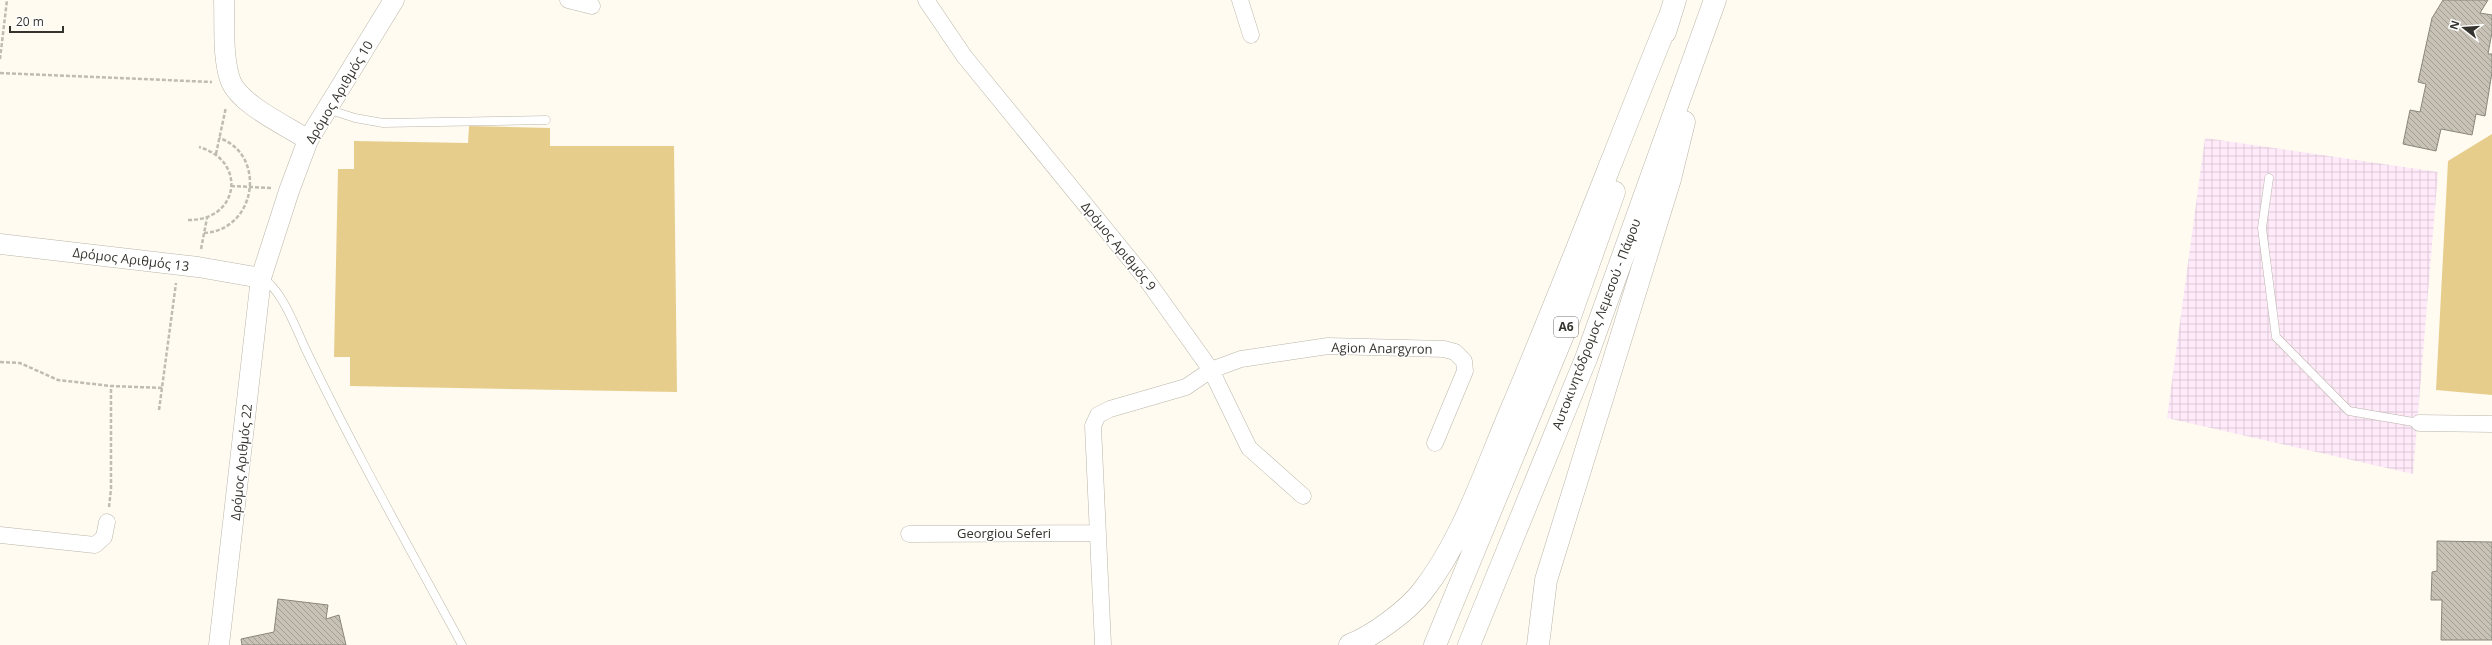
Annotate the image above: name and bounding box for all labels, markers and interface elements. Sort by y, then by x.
scale bar [10,8,63,34]
north arrow [2444,8,2484,48]
text: 20 m [16,13,44,30]
text: N [2445,18,2462,31]
street label: Δρόμος Αριθμός 10 [301,37,377,147]
street label: Δρόμος Αριθμός 9 [1077,198,1161,294]
street label: Αυτοκινητόδρομος Λεμεσού - Πάφου [1547,216,1645,432]
street label: Δρόμος Αριθμός 13 [72,243,190,275]
road number: A6 [1554,317,1578,337]
street label: Agion Anargyron [1331,338,1433,358]
street label: Δρόμος Αριθμός 22 [226,403,256,521]
street label: Georgiou Seferi [957,524,1051,542]

